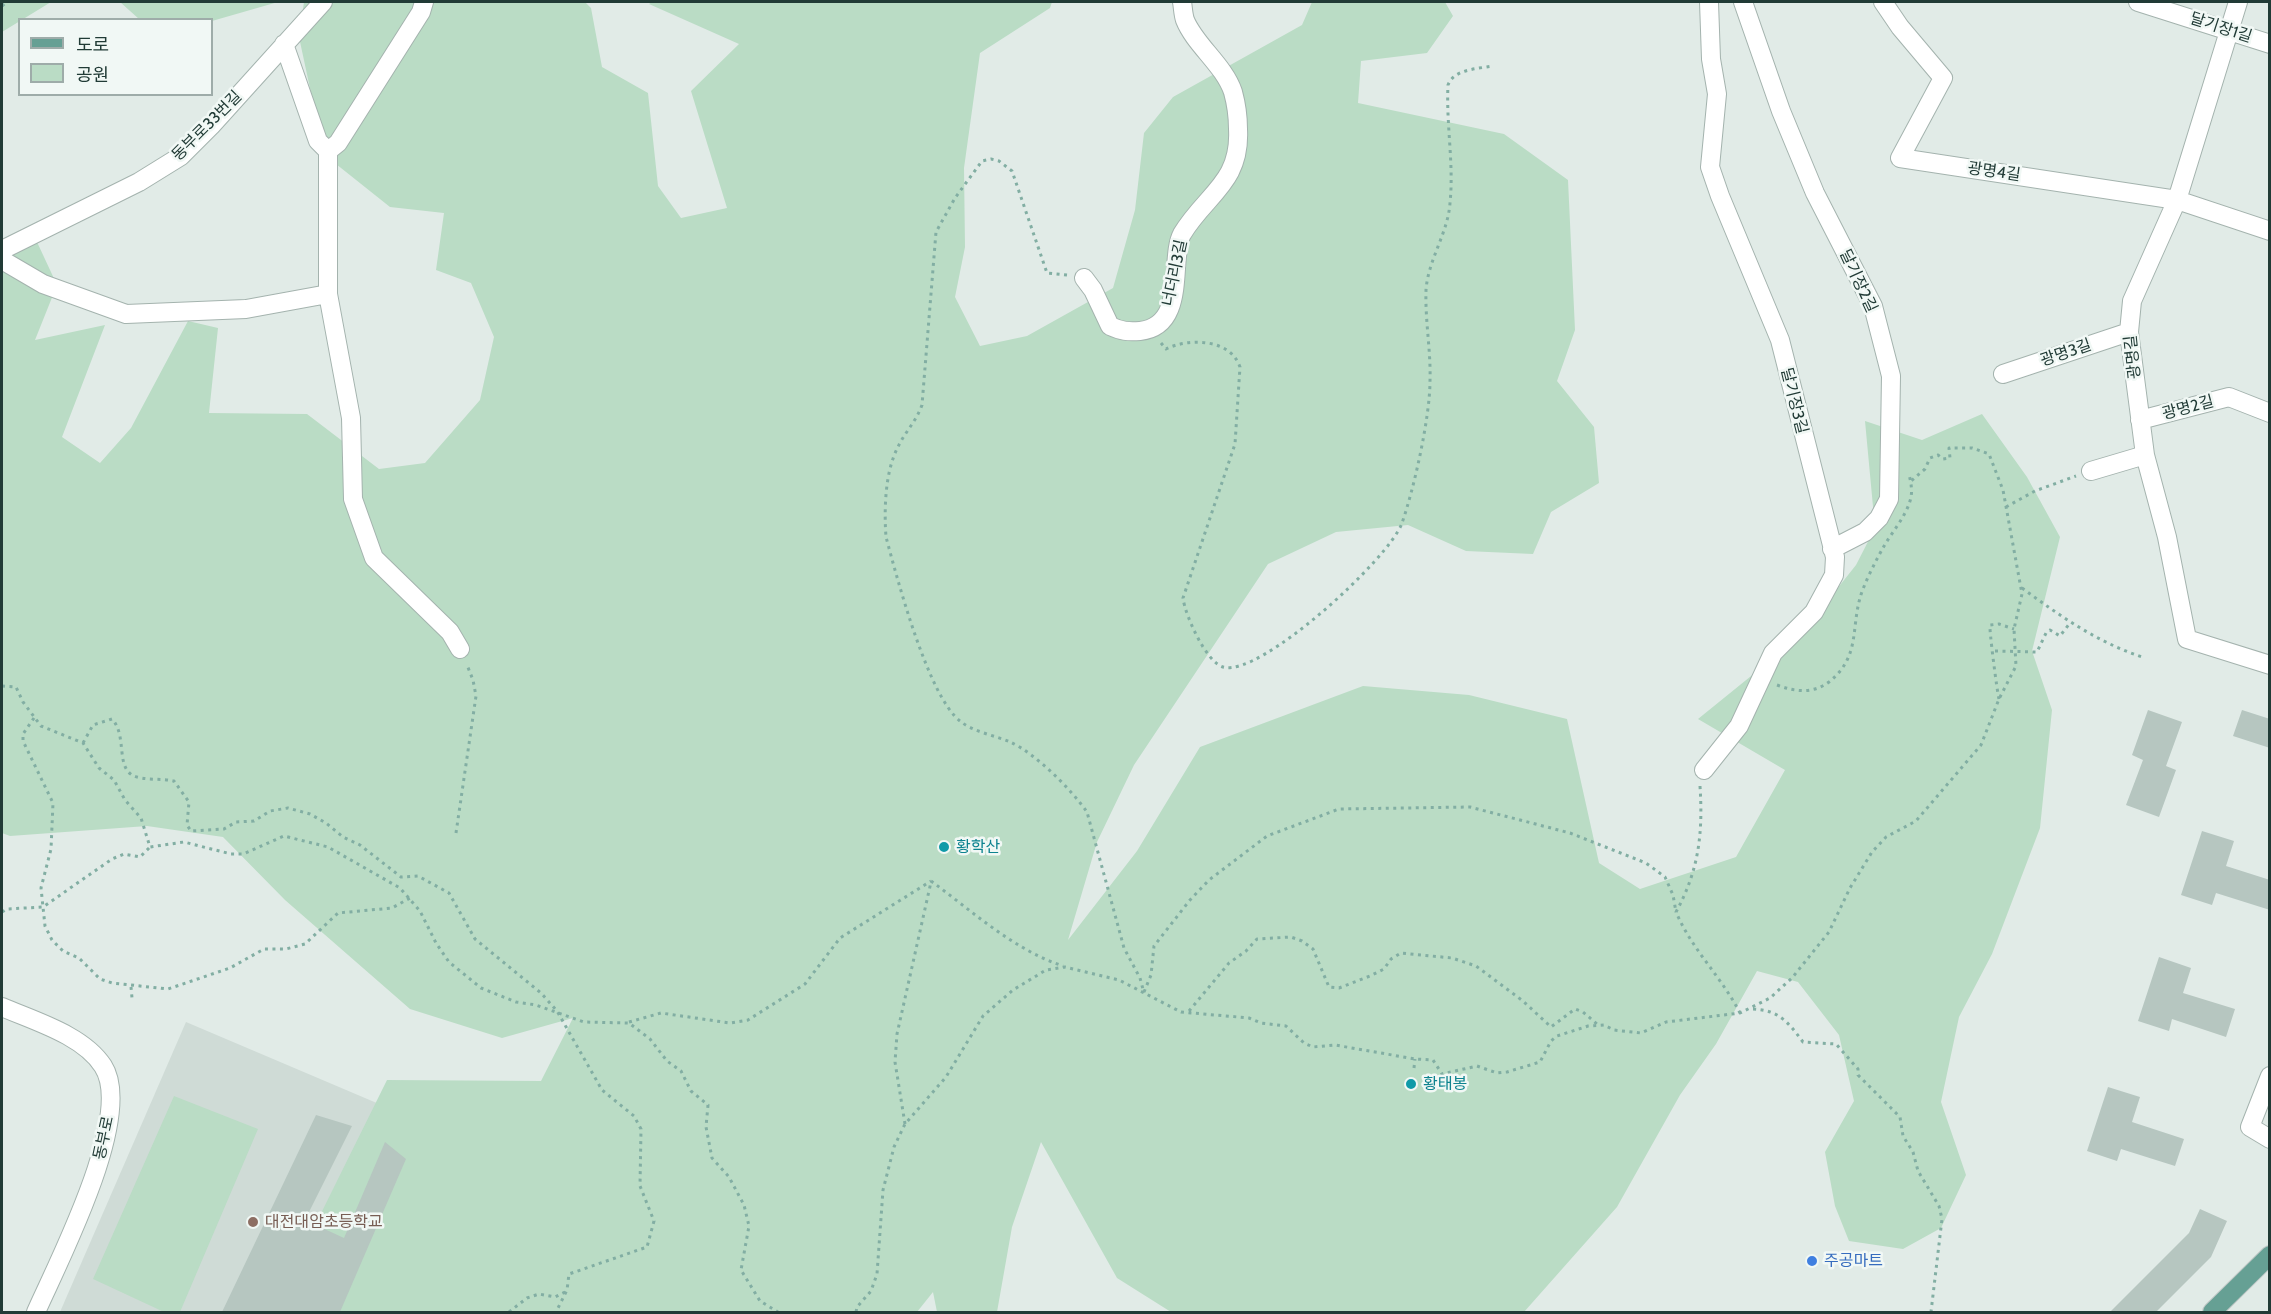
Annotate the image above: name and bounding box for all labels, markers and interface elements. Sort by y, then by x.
street label: 달기장1길 [2188,9,2254,47]
legend [18,18,213,96]
text: 도로 [76,34,109,56]
text: 공원 [76,64,109,86]
street label: 동부로33번길 [168,87,246,165]
street label: 광명4길 [1966,159,2022,185]
street label: 너더리3길 [1159,238,1191,308]
street label: 달기장2길 [1835,246,1881,316]
street label: 광명길 [2121,334,2145,380]
street label: 광명3길 [2038,335,2094,371]
street label: 달기장3길 [1777,366,1811,436]
street label: 광명2길 [2160,392,2216,424]
place label: 황학산 [956,837,1000,857]
marker: 황학산 [937,840,951,854]
place label: 황태봉 [1423,1074,1467,1094]
marker: 황태봉 [1404,1077,1418,1091]
street label: 동부로 [90,1114,118,1162]
place label: 대전대암초등학교 [265,1212,383,1232]
marker: 대전대암초등학교 [246,1215,260,1229]
place label: 주공마트 [1824,1251,1883,1271]
marker: 주공마트 [1805,1254,1819,1268]

